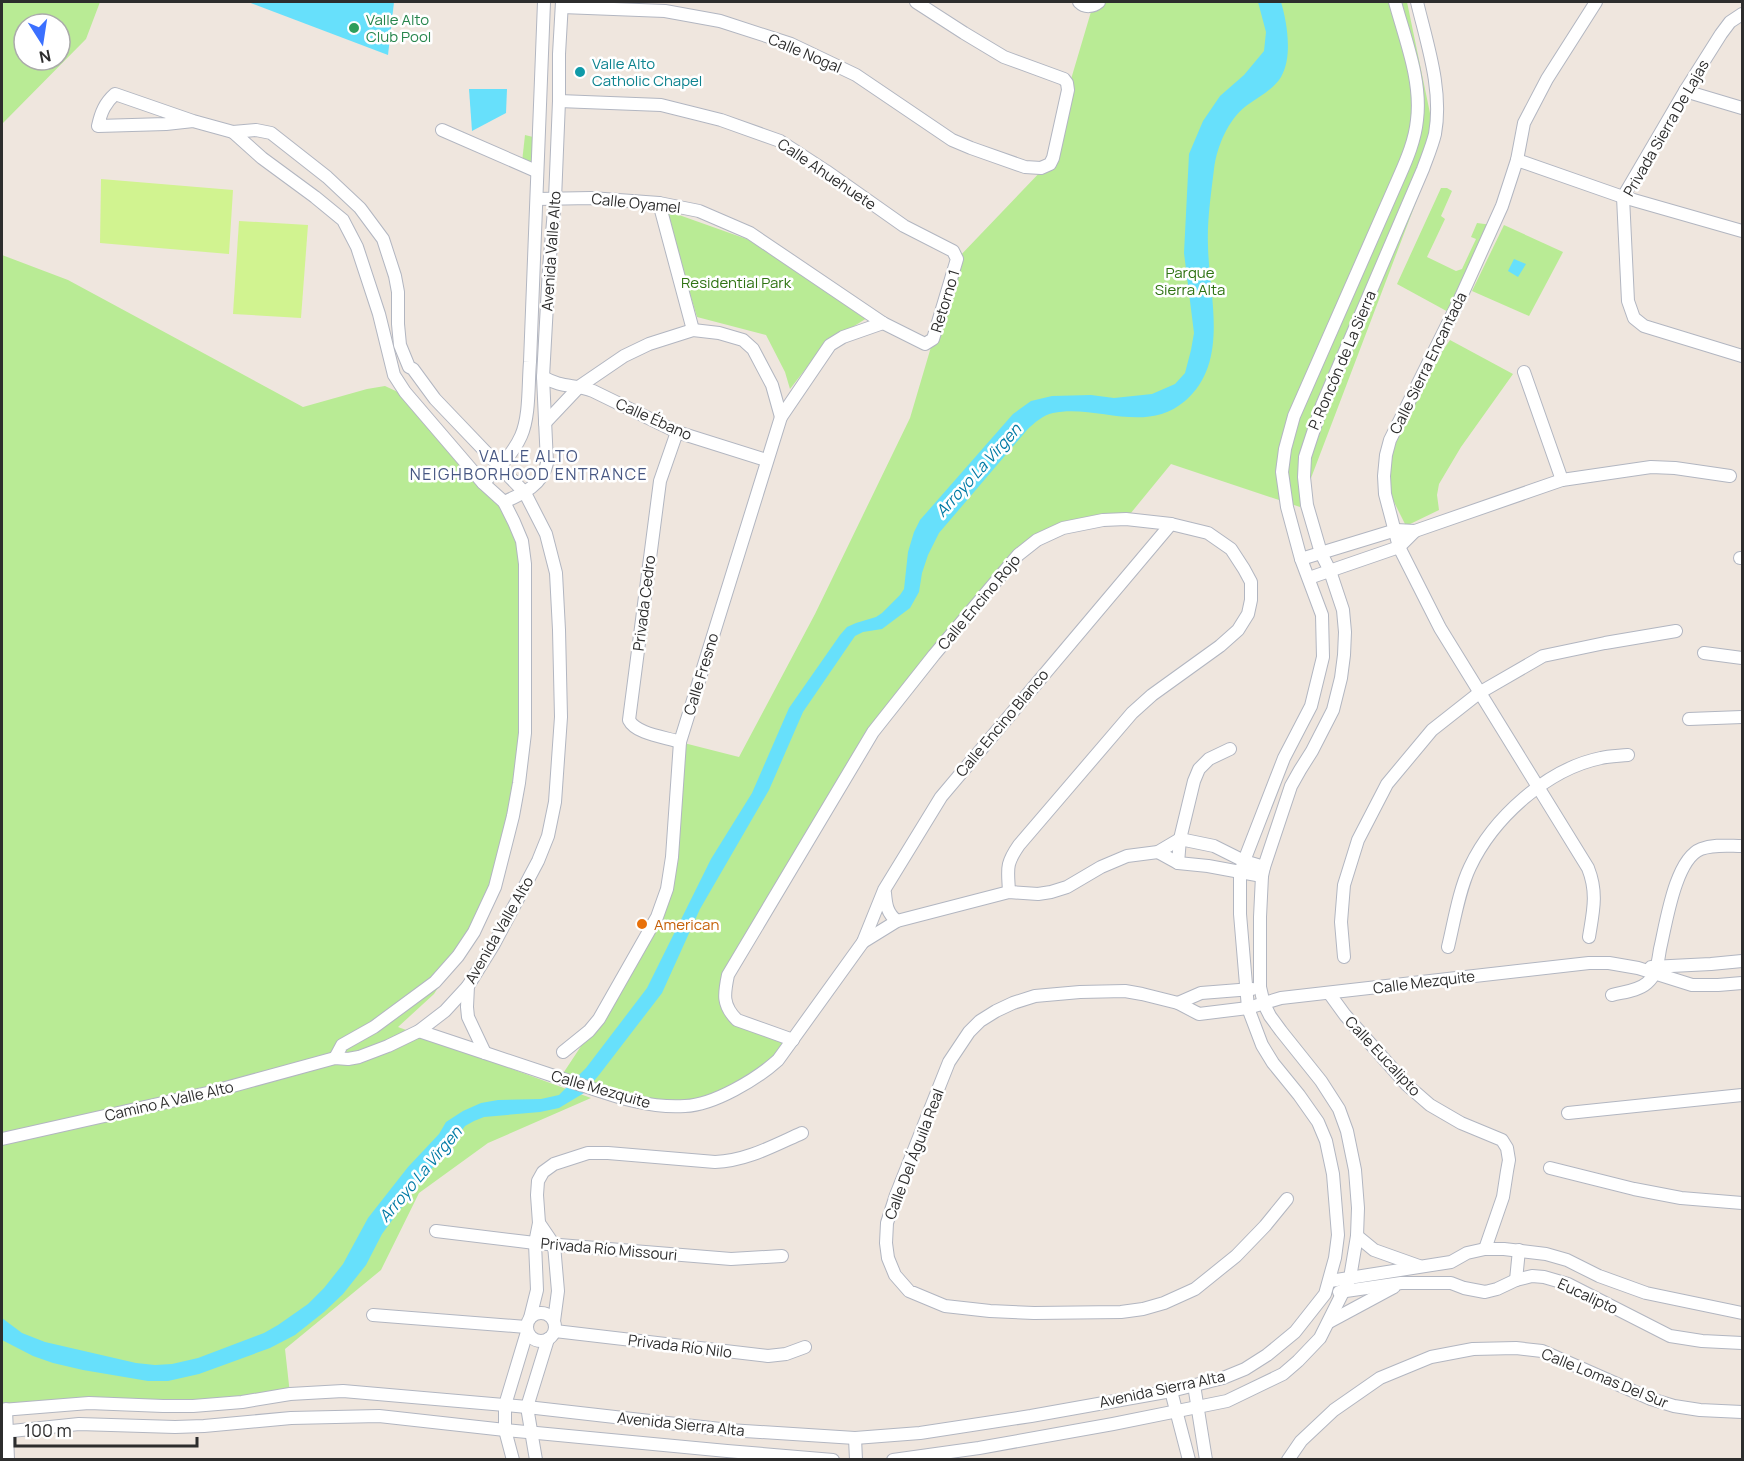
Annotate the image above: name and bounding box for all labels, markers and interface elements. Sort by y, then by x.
place label: Valle Alto Club Pool [366,9,431,47]
north arrow [12,12,72,72]
marker: Valle Alto Club Pool [347,21,361,35]
street label: Calle Nogal [765,28,845,78]
text: N [37,45,53,69]
place label: Valle Alto Catholic Chapel [592,53,702,91]
street label: Privada Sierra De Lajas [1618,56,1714,200]
marker: Valle Alto Catholic Chapel [573,65,587,79]
street label: Calle Ahuehuete [773,133,881,215]
street label: Calle Oyamel [590,188,682,218]
street label: Avenida Valle Alto [536,190,566,312]
park label: Parque Sierra Alta [1155,262,1225,300]
street label: Retorno 1 [925,267,965,335]
park label: Residential Park [681,272,792,293]
street label: P. Roncón de La Sierra [1303,287,1381,433]
street label: Calle Sierra Encantada [1384,288,1472,438]
street label: Calle Ébano [613,393,696,445]
water label: Arroyo La Virgen [930,418,1026,521]
district label: VALLE ALTO NEIGHBORHOOD ENTRANCE [410,445,648,485]
street label: Calle Encino Rojo [933,550,1025,654]
street label: Privada Cedro [628,554,660,652]
street label: Calle Fresno [679,630,724,718]
street label: Calle Encino Blanco [951,665,1053,781]
street label: Avenida Valle Alto [460,872,538,987]
place label: American [654,914,719,935]
marker: American [635,917,649,931]
street label: Calle Mezquite [1372,965,1476,999]
street label: Calle Eucalipto [1340,1011,1426,1101]
street label: Calle Mezquite [549,1065,653,1113]
street label: Camino A Valle Alto [103,1076,236,1126]
street label: Calle Del Águila Real [879,1085,949,1223]
water label: Arroyo La Virgen [374,1121,467,1226]
street label: Privada Río Missouri [540,1233,678,1265]
street label: Eucalipto [1554,1273,1622,1319]
street label: Privada Río Nilo [627,1329,733,1363]
street label: Calle Lomas Del Sur [1538,1343,1672,1413]
street label: Avenida Sierra Alta [1097,1365,1227,1413]
street label: Avenida Sierra Alta [616,1407,746,1441]
scale bar [15,1410,196,1448]
text: 100 m [24,1418,72,1442]

